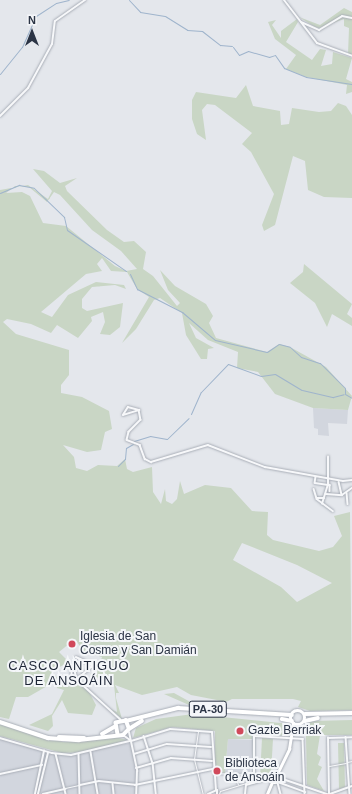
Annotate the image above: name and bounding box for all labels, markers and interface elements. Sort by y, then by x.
north arrow [12,12,52,52]
text: N [28,14,36,26]
place label: Iglesia de San Cosme y San Damián [80,630,197,658]
marker: Iglesia de San Cosme y San Damián [67,639,77,649]
district label: CASCO ANTIGUO DE ANSOÁIN [8,659,130,690]
road number: PA-30 [188,700,228,718]
place label: Gazte Berriak [248,724,321,738]
marker: Gazte Berriak [235,726,245,736]
place label: Biblioteca de Ansoáin [225,757,285,785]
marker: Biblioteca de Ansoáin [212,766,222,776]

